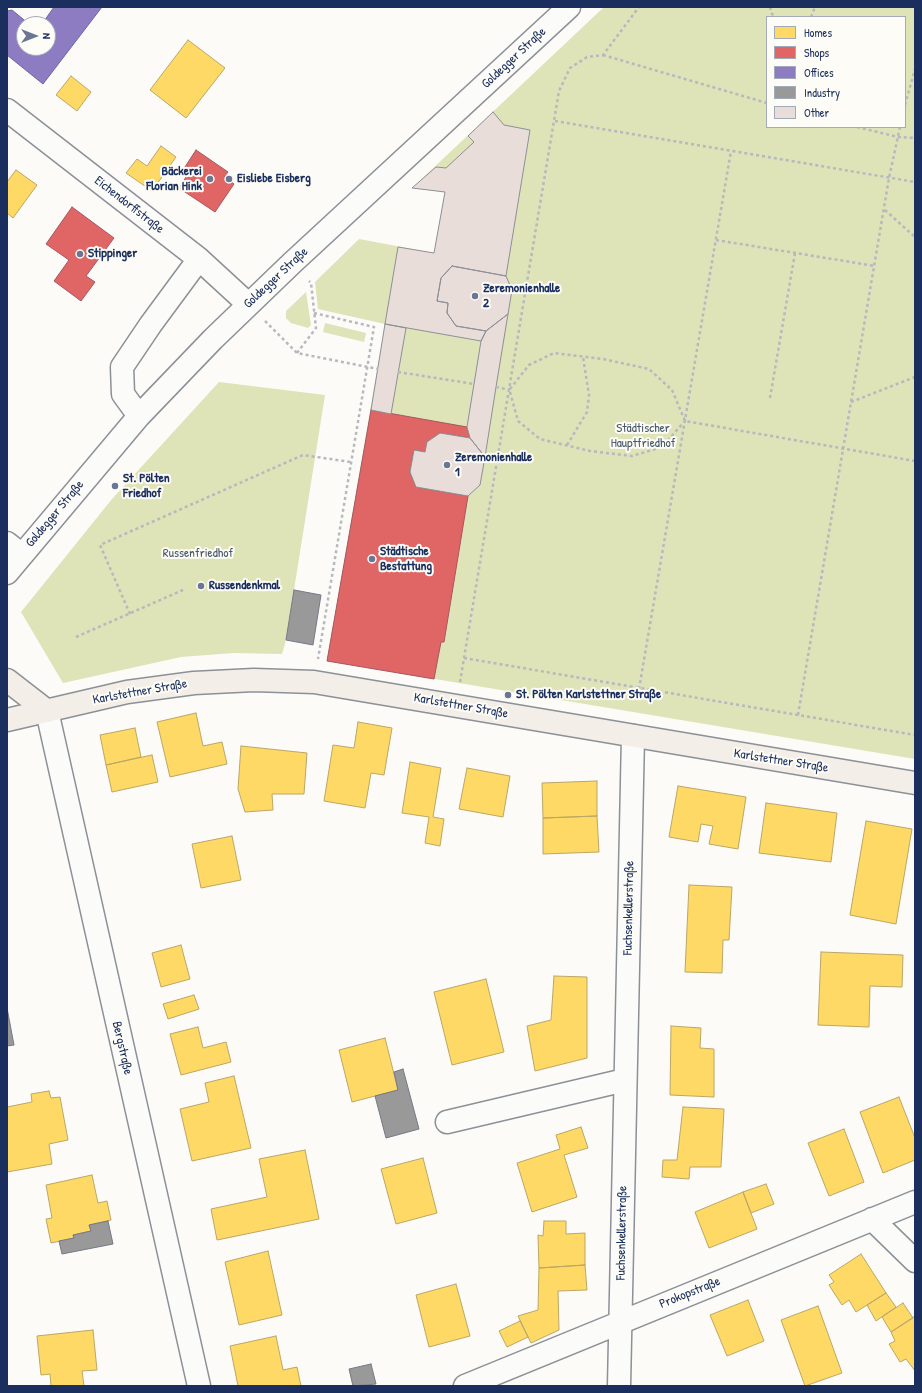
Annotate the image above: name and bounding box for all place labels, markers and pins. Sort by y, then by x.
place label: Bäckerei Florian Hink [146,164,202,195]
place label: Eisliebe Eisberg [237,171,311,187]
marker: Bäckerei Florian Hink [205,174,215,184]
marker: Eisliebe Eisberg [224,174,234,184]
place label: Stippinger [88,246,137,262]
marker: Stippinger [75,249,85,259]
place label: Zeremonienhalle 2 [483,281,560,312]
marker: Zeremonienhalle 2 [470,291,480,301]
place label: Zeremonienhalle 1 [455,450,532,481]
marker: Zeremonienhalle 1 [442,460,452,470]
place label: St. Pölten Friedhof [123,471,170,502]
marker: St. Pölten Friedhof [110,481,120,491]
place label: Städtische Bestattung [380,544,432,575]
marker: Städtische Bestattung [367,554,377,564]
place label: Russendenkmal [209,578,280,594]
marker: Russendenkmal [196,581,206,591]
place label: St. Pölten Karlstettner Straße [516,687,661,703]
marker: St. Pölten Karlstettner Straße [503,690,513,700]

